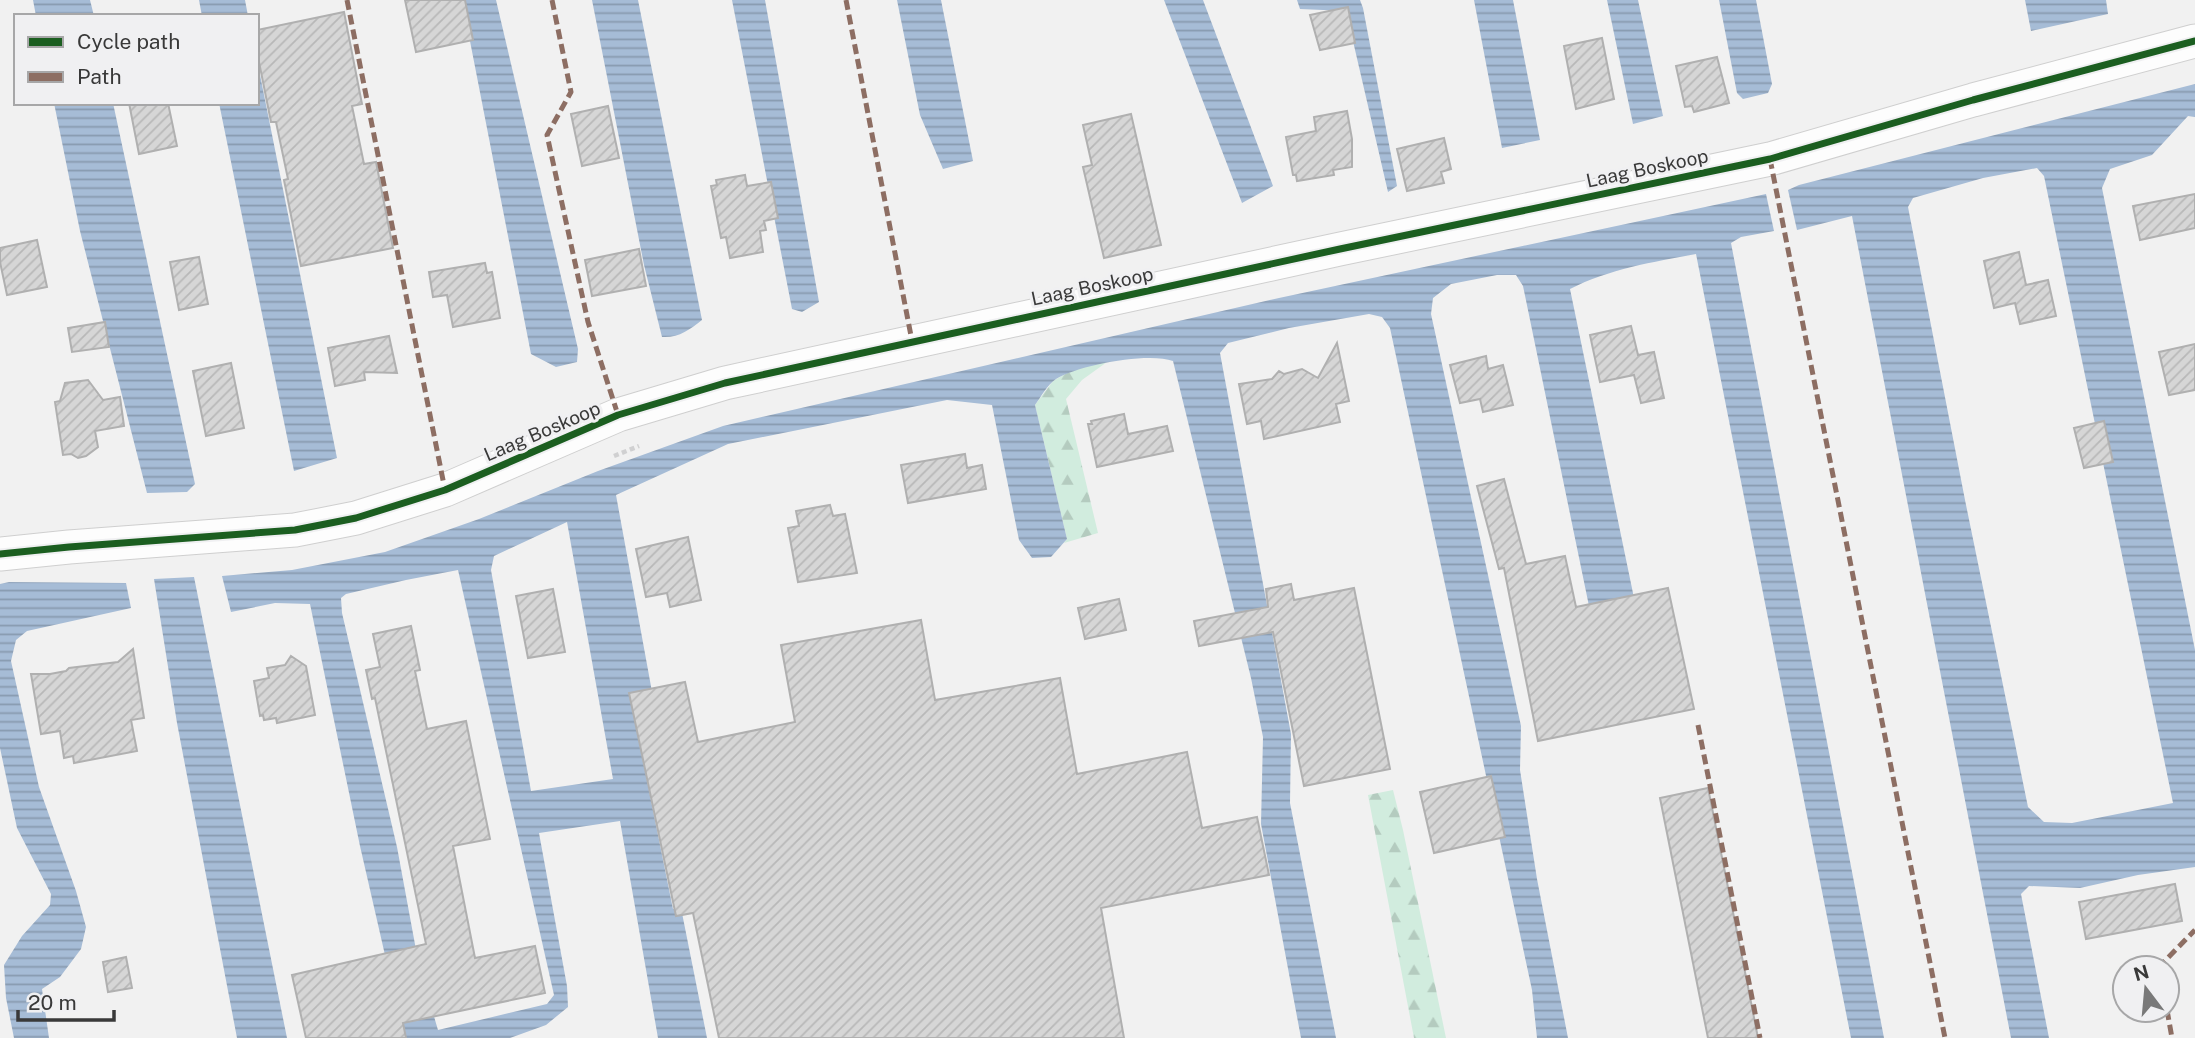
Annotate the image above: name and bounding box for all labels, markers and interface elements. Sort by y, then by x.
legend [14,14,259,105]
text: Cycle path [77,29,180,54]
text: Path [77,64,122,89]
street label: Laag Boskoop [1584,144,1710,192]
street label: Laag Boskoop [1029,262,1155,310]
street label: Laag Boskoop [481,397,603,465]
north arrow [2111,954,2181,1024]
text: N [2131,960,2151,985]
scale bar [18,978,114,1022]
text: 20 m [28,990,77,1015]

